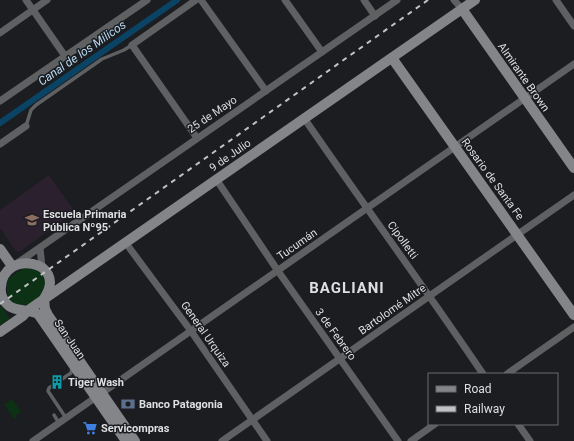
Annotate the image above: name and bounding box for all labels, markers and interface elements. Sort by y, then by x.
water label: Canal de los Milicos [35,17,129,89]
street label: Almirante Brown [495,40,552,114]
street label: 25 de Mayo [185,93,239,136]
street label: 9 de Julio [207,136,253,174]
street label: Rosario de Santa Fe [459,136,527,223]
place label: Escuela Primaria Pública Nº95 [43,208,127,234]
school or university icon: Escuela Primaria Pública Nº95 [24,212,40,228]
street label: Cipolletti [385,219,421,262]
street label: Tucumán [275,226,320,263]
district label: BAGLIANI [309,279,385,297]
street label: Bartolomé Mitre [356,281,429,337]
street label: General Urquiza [178,299,233,370]
street label: 3 de Febrero [312,306,359,363]
street label: San Juan [51,317,88,362]
legend [428,373,558,425]
building icon: Tiger Wash [49,374,65,390]
place label: Tiger Wash [68,376,124,389]
text: Road [464,382,492,396]
bank icon: Banco Patagonia [120,396,136,412]
place label: Banco Patagonia [139,398,223,411]
text: Railway [464,402,505,416]
supermarket icon: Servicompras [82,420,98,436]
place label: Servicompras [101,422,170,435]

